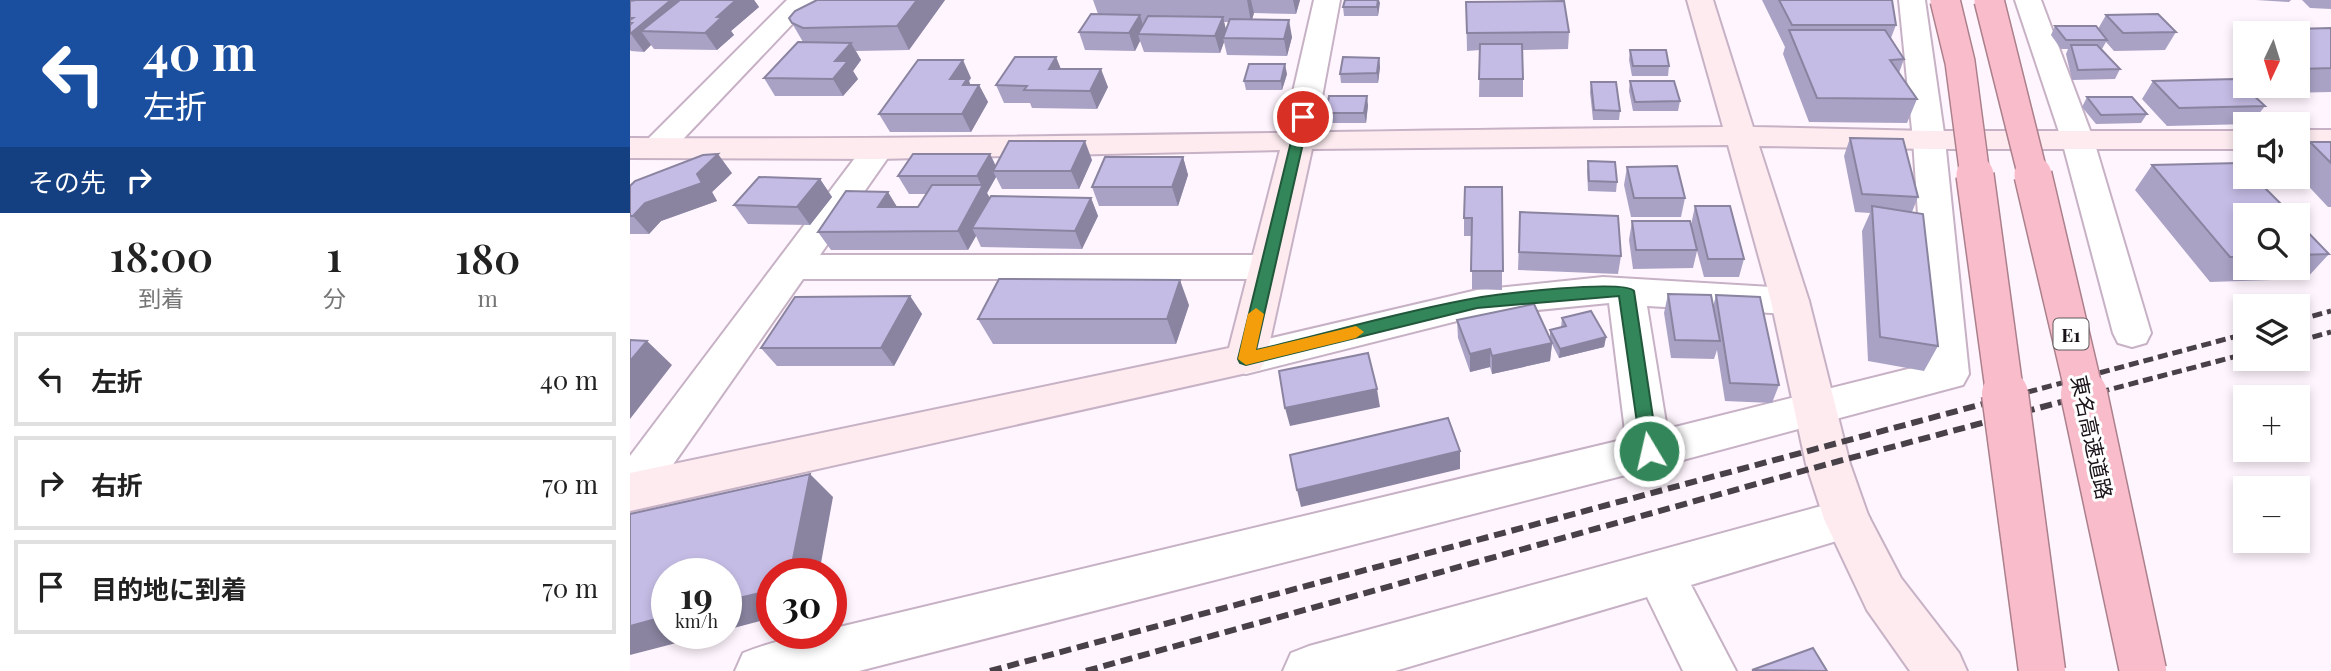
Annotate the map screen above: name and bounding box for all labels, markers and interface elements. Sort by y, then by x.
text: 40 m [143,18,256,83]
north arrow [2233,21,2310,98]
map controls [2233,21,2310,553]
icon: left [28,28,119,119]
text: 左折 [143,83,207,126]
pin [1273,87,1333,147]
icon: arrive [1284,98,1322,136]
button: sound [2233,112,2310,189]
icon: right [120,161,158,199]
text: その先 [28,164,106,199]
button: search [2233,203,2310,280]
text: 18:00 [109,227,213,283]
text: 1 [326,227,342,283]
text: 180 [455,229,520,285]
text: 到着 [138,282,184,313]
text: 分 [323,282,346,313]
text: m [478,282,498,313]
button: layers [2233,294,2310,371]
road number: E1 [2054,318,2088,350]
icon: left [32,360,70,398]
text: 40 m [540,362,598,397]
text: 左折 [91,363,143,398]
street label: 東名高速道路 [2066,372,2120,502]
button: + [2233,385,2310,462]
position arrow [1612,414,1686,488]
icon: right [32,464,70,502]
text: 70 m [542,466,598,501]
text: 右折 [91,467,143,502]
button: − [2233,476,2310,553]
speed limit sign: 30 [756,558,847,649]
icon: arrive [32,568,70,606]
text: 70 m [542,570,598,605]
text: 目的地に到着 [91,571,247,606]
text: 19 [680,571,713,618]
text: km/h [675,609,718,633]

